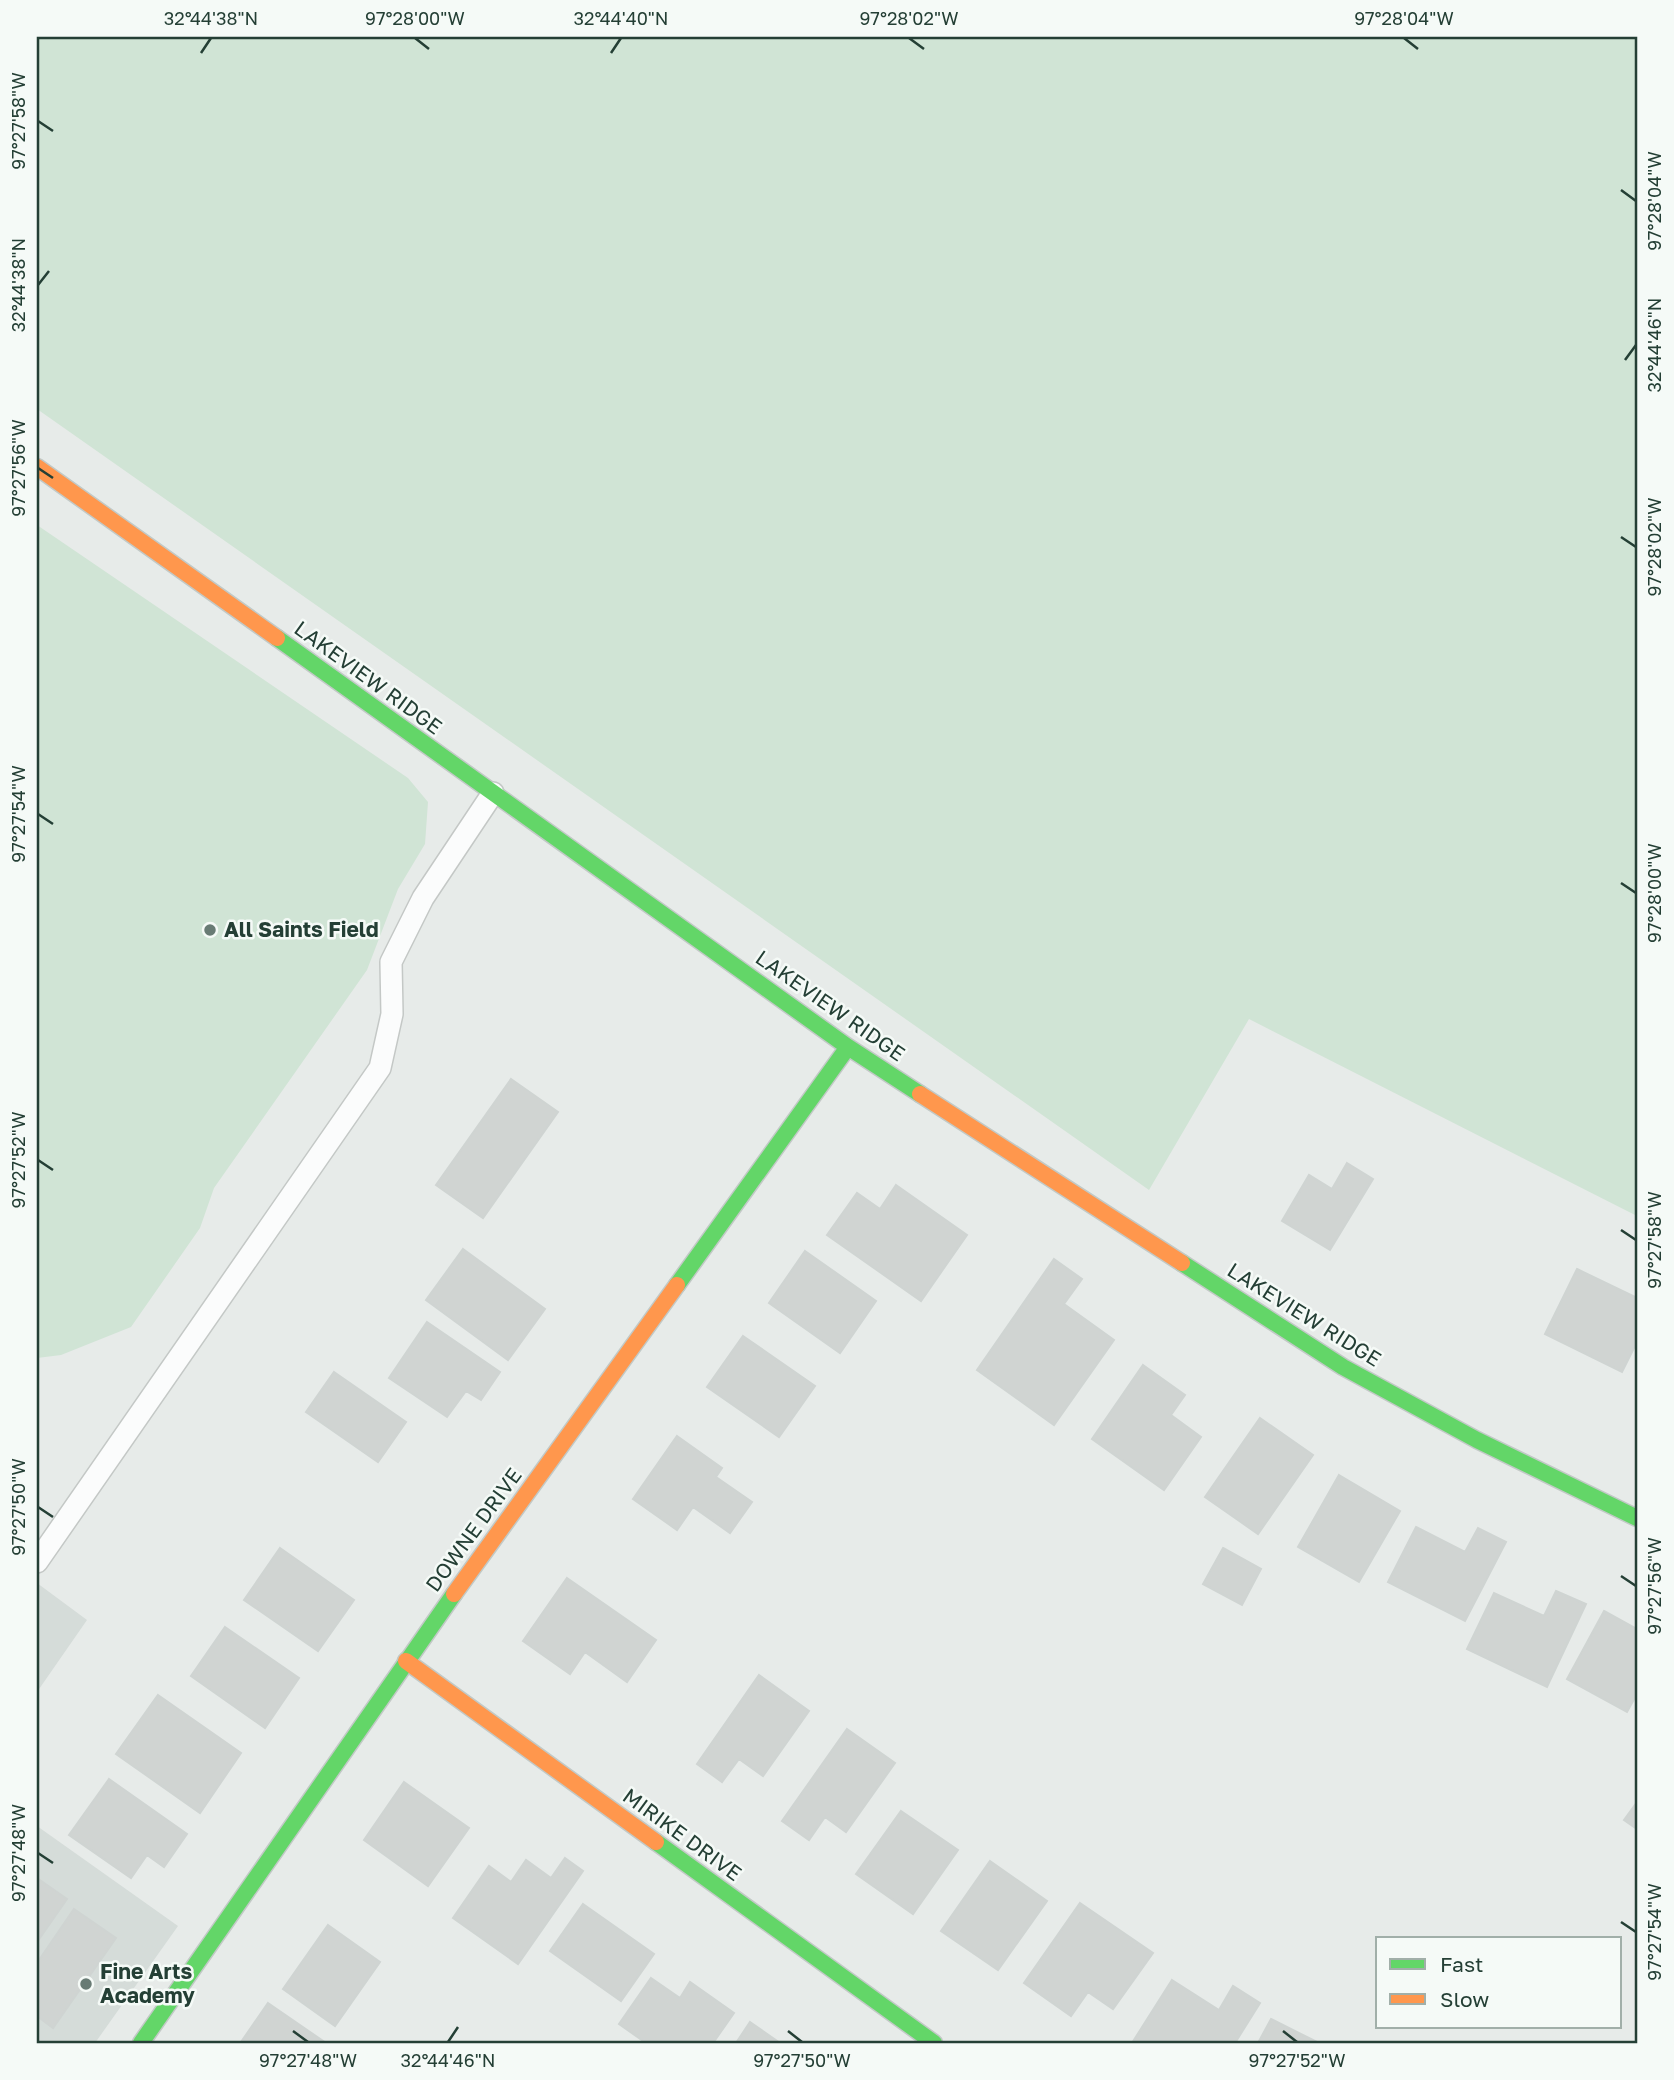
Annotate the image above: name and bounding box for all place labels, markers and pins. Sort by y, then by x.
place label: All Saints Field [224,916,379,942]
marker: All Saints Field [202,922,218,938]
place label: Fine Arts Academy [100,1958,195,2008]
marker: Fine Arts Academy [78,1976,94,1992]

